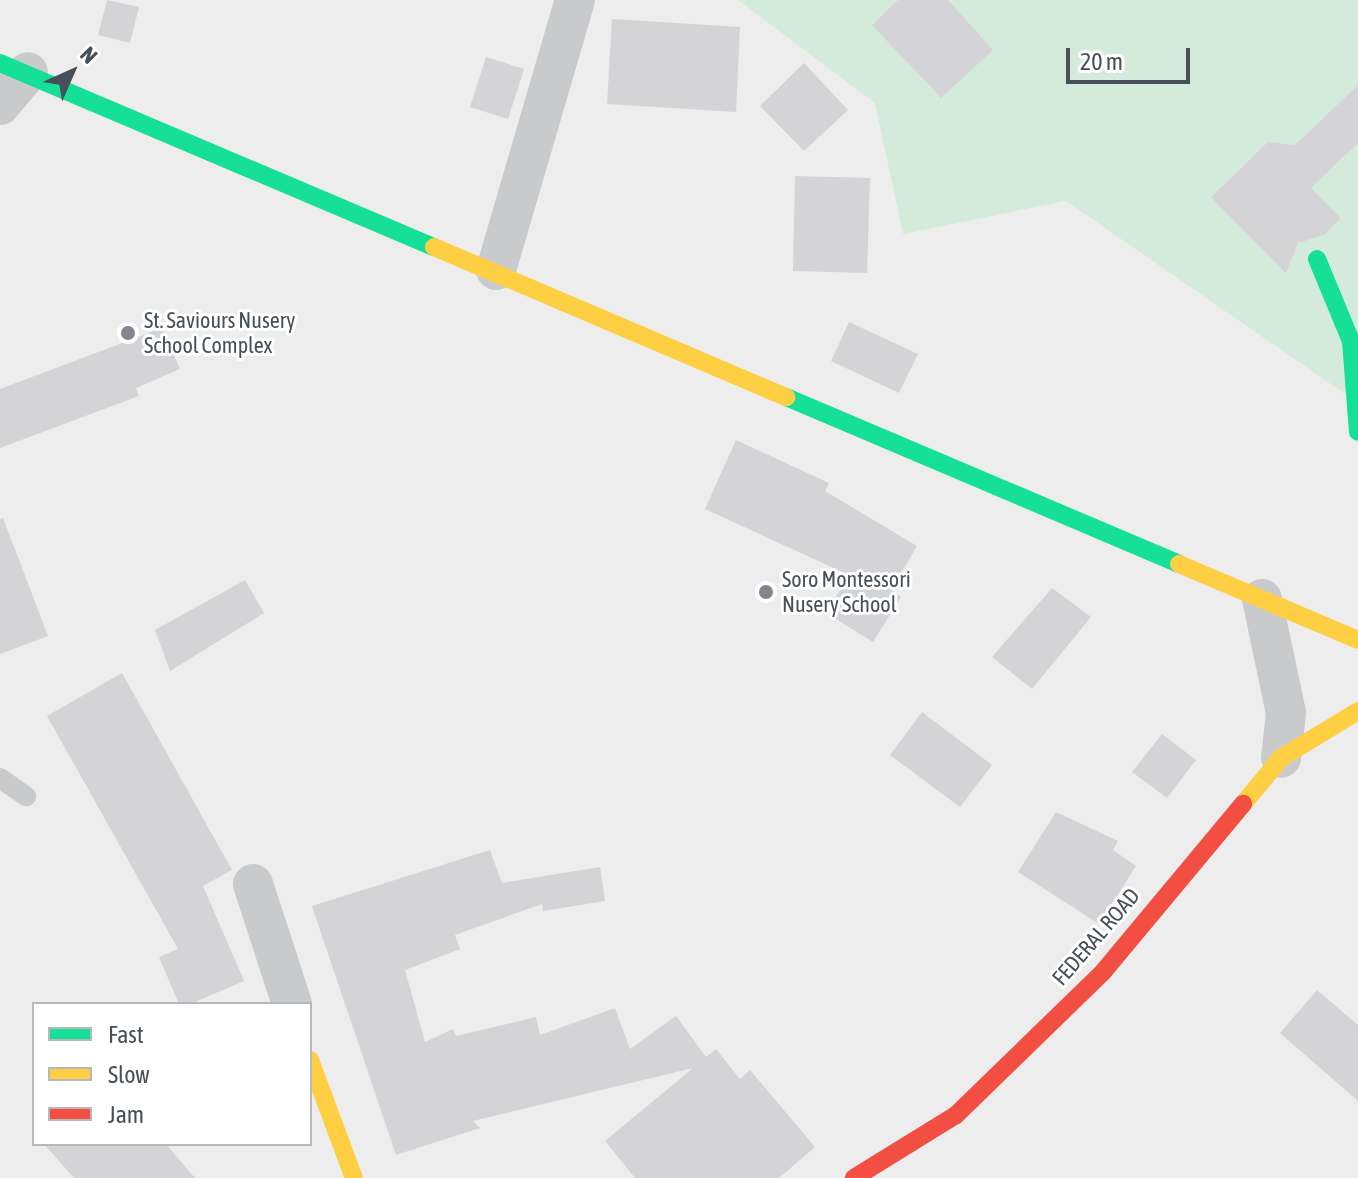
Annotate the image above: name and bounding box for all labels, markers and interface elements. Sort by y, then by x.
north arrow [32,32,112,112]
scale bar [1070,32,1194,82]
text: N [75,41,103,69]
text: 20 m [1080,48,1123,75]
place label: St. Saviours Nusery School Complex [144,307,295,358]
marker: St. Saviours Nusery School Complex [119,324,137,342]
place label: Soro Montessori Nusery School [782,566,911,618]
marker: Soro Montessori Nusery School [757,583,775,601]
street label: FEDERAL ROAD [1047,883,1145,991]
legend [32,1002,312,1146]
text: Fast [108,1021,144,1048]
text: Slow [108,1061,150,1088]
text: Jam [108,1101,144,1128]

